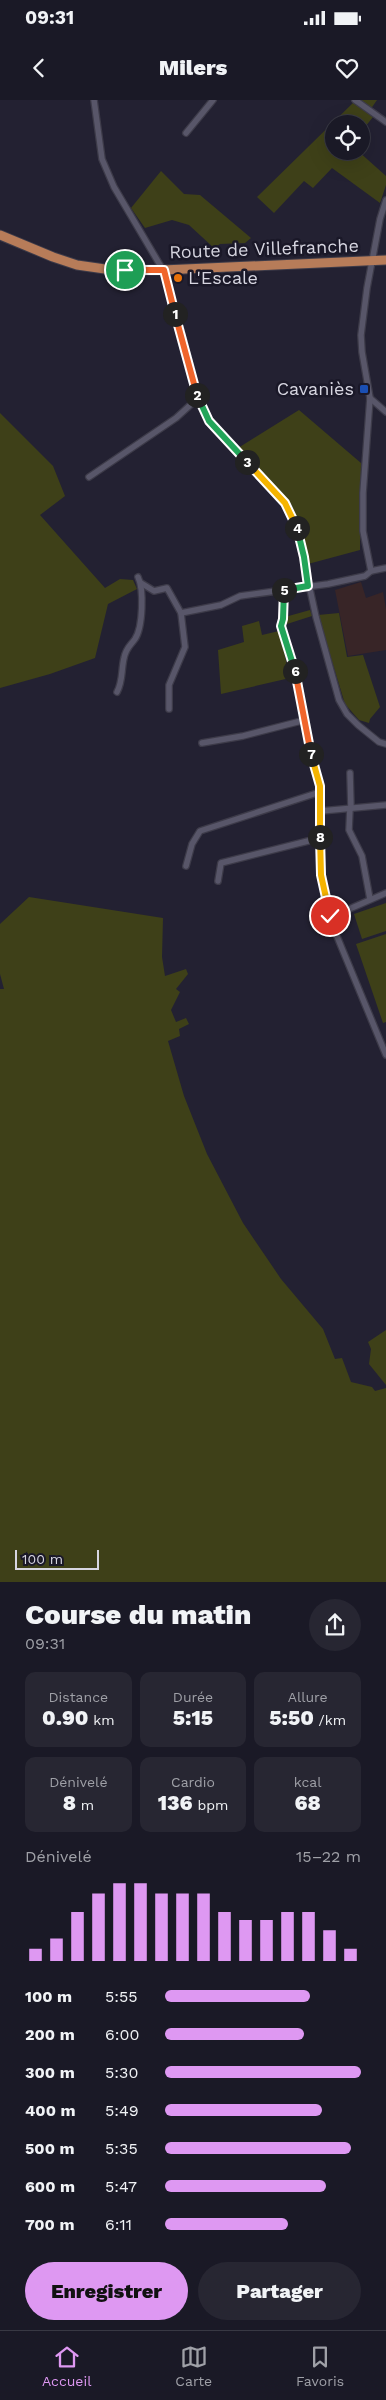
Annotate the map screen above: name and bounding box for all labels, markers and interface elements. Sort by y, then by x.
text: 09:31 [25,6,74,29]
icon: back [25,54,53,82]
icon: heart [333,54,361,82]
text: Milers [159,55,227,80]
map controls [325,115,370,160]
button: locate [325,115,370,160]
street label: Route de Villefranche [169,235,359,262]
pin [104,249,146,291]
icon: arrive [111,256,139,284]
place label: L'Escale [188,267,258,288]
marker: L'Escale [172,272,184,284]
pin: 1 [162,302,188,326]
text: 1 [172,306,179,322]
place label: Cavaniès [277,378,354,399]
pin: 2 [184,382,210,408]
marker: Cavaniès [358,383,370,395]
text: 2 [193,387,202,403]
pin: 3 [234,450,260,474]
text: 3 [243,454,252,470]
pin: 4 [284,516,310,540]
text: 4 [293,520,302,536]
pin: 5 [272,578,296,602]
text: 5 [280,582,289,598]
pin: 6 [282,658,308,684]
text: 6 [291,663,300,679]
pin: 7 [298,742,324,766]
text: 7 [307,746,316,762]
pin: 8 [308,824,332,850]
text: 8 [316,829,325,845]
pin [309,895,351,937]
icon: check [316,902,344,930]
scale bar [15,1548,99,1571]
text: 100 m [22,1551,63,1567]
text: Course du matin [25,1598,251,1631]
button: share [309,1599,361,1651]
text: 09:31 [25,1634,65,1653]
text: Distance [49,1689,108,1705]
text: Durée [173,1689,213,1705]
text: Allure [288,1689,328,1705]
text: 0.90 [42,1705,89,1730]
text: 5:15 [173,1705,213,1730]
text: 5:50 [269,1705,314,1730]
text: km [89,1712,115,1728]
text: /km [314,1712,346,1728]
text: Dénivelé [49,1774,107,1790]
text: Cardio [171,1774,215,1790]
text: kcal [294,1774,322,1790]
text: 8 [63,1790,76,1815]
text: 136 [158,1790,193,1815]
text: 68 [295,1790,321,1815]
text: m [76,1797,94,1813]
text: bpm [193,1797,228,1813]
text: Dénivelé [25,1847,92,1866]
text: 15–22 m [296,1847,361,1866]
text: 100 m [25,1987,72,2006]
text: 5:55 [105,1987,138,2006]
text: 200 m [25,2025,75,2044]
text: 6:00 [105,2025,139,2044]
text: 300 m [25,2063,75,2082]
text: 5:30 [105,2063,138,2082]
text: 400 m [25,2101,76,2120]
text: 5:49 [105,2101,139,2120]
text: 500 m [25,2139,75,2158]
text: 5:35 [105,2139,138,2158]
text: 600 m [25,2177,75,2196]
text: 5:47 [105,2177,137,2196]
text: 700 m [25,2215,75,2234]
text: 6:11 [105,2215,132,2234]
button: Enregistrer [25,2262,188,2320]
button: Partager [198,2262,361,2320]
tab: Accueil [42,2343,91,2389]
tab: Carte [175,2343,212,2389]
tab: Favoris [296,2343,344,2389]

